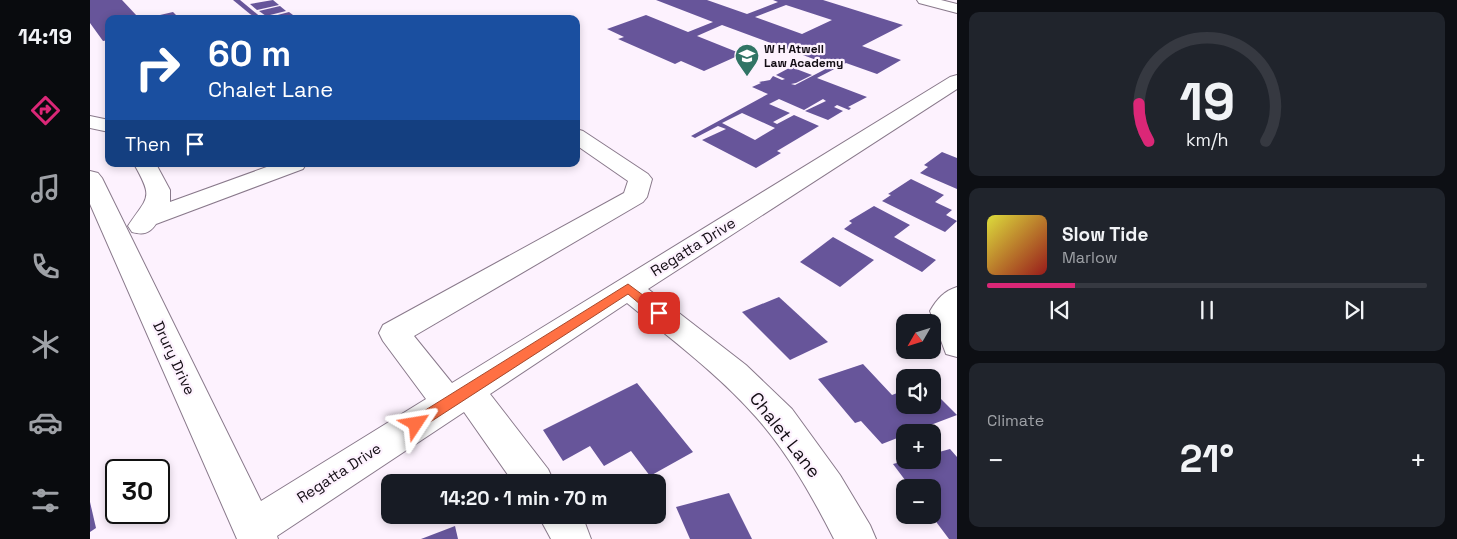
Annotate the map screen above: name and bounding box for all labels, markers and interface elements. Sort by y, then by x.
text: 14:19 [18,22,72,50]
text: 60 m [208,32,291,76]
icon: right [125,35,190,100]
place label: W H Atwell Law Academy [764,41,843,71]
school or university icon: W H Atwell Law Academy [734,43,760,77]
text: 19 [1179,69,1235,135]
text: Chalet Lane [208,75,333,103]
icon: directions [28,93,63,128]
text: km/h [1186,128,1228,151]
icon: arrive [181,130,209,158]
text: Then [125,132,171,157]
icon: music [28,171,63,206]
street label: Regatta Drive [647,213,739,280]
text: Slow Tide [1062,222,1148,247]
text: Marlow [1062,247,1118,268]
icon: phone [28,249,63,284]
pin [638,292,680,334]
icon: previous [1046,296,1074,324]
icon: pause [1193,296,1221,324]
icon: next [1340,296,1368,324]
icon: arrive [645,299,673,327]
north arrow [896,314,941,359]
map controls [896,314,941,524]
street label: Drury Drive [149,318,200,398]
icon: climate [28,327,63,362]
button: sound [896,369,941,414]
street label: Chalet Lane [745,387,826,482]
position arrow [389,397,441,449]
icon: car [28,405,63,440]
text: Climate [987,410,1044,431]
button: + [896,424,941,469]
text: 21° [1180,435,1234,483]
street label: Regatta Drive [293,438,385,507]
text: − [987,442,1004,478]
text: + [1410,442,1427,478]
speed limit sign: 30 [105,459,170,524]
button: − [896,479,941,524]
icon: filters [28,483,63,518]
text: 14:20 · 1 min · 70 m [440,486,607,511]

